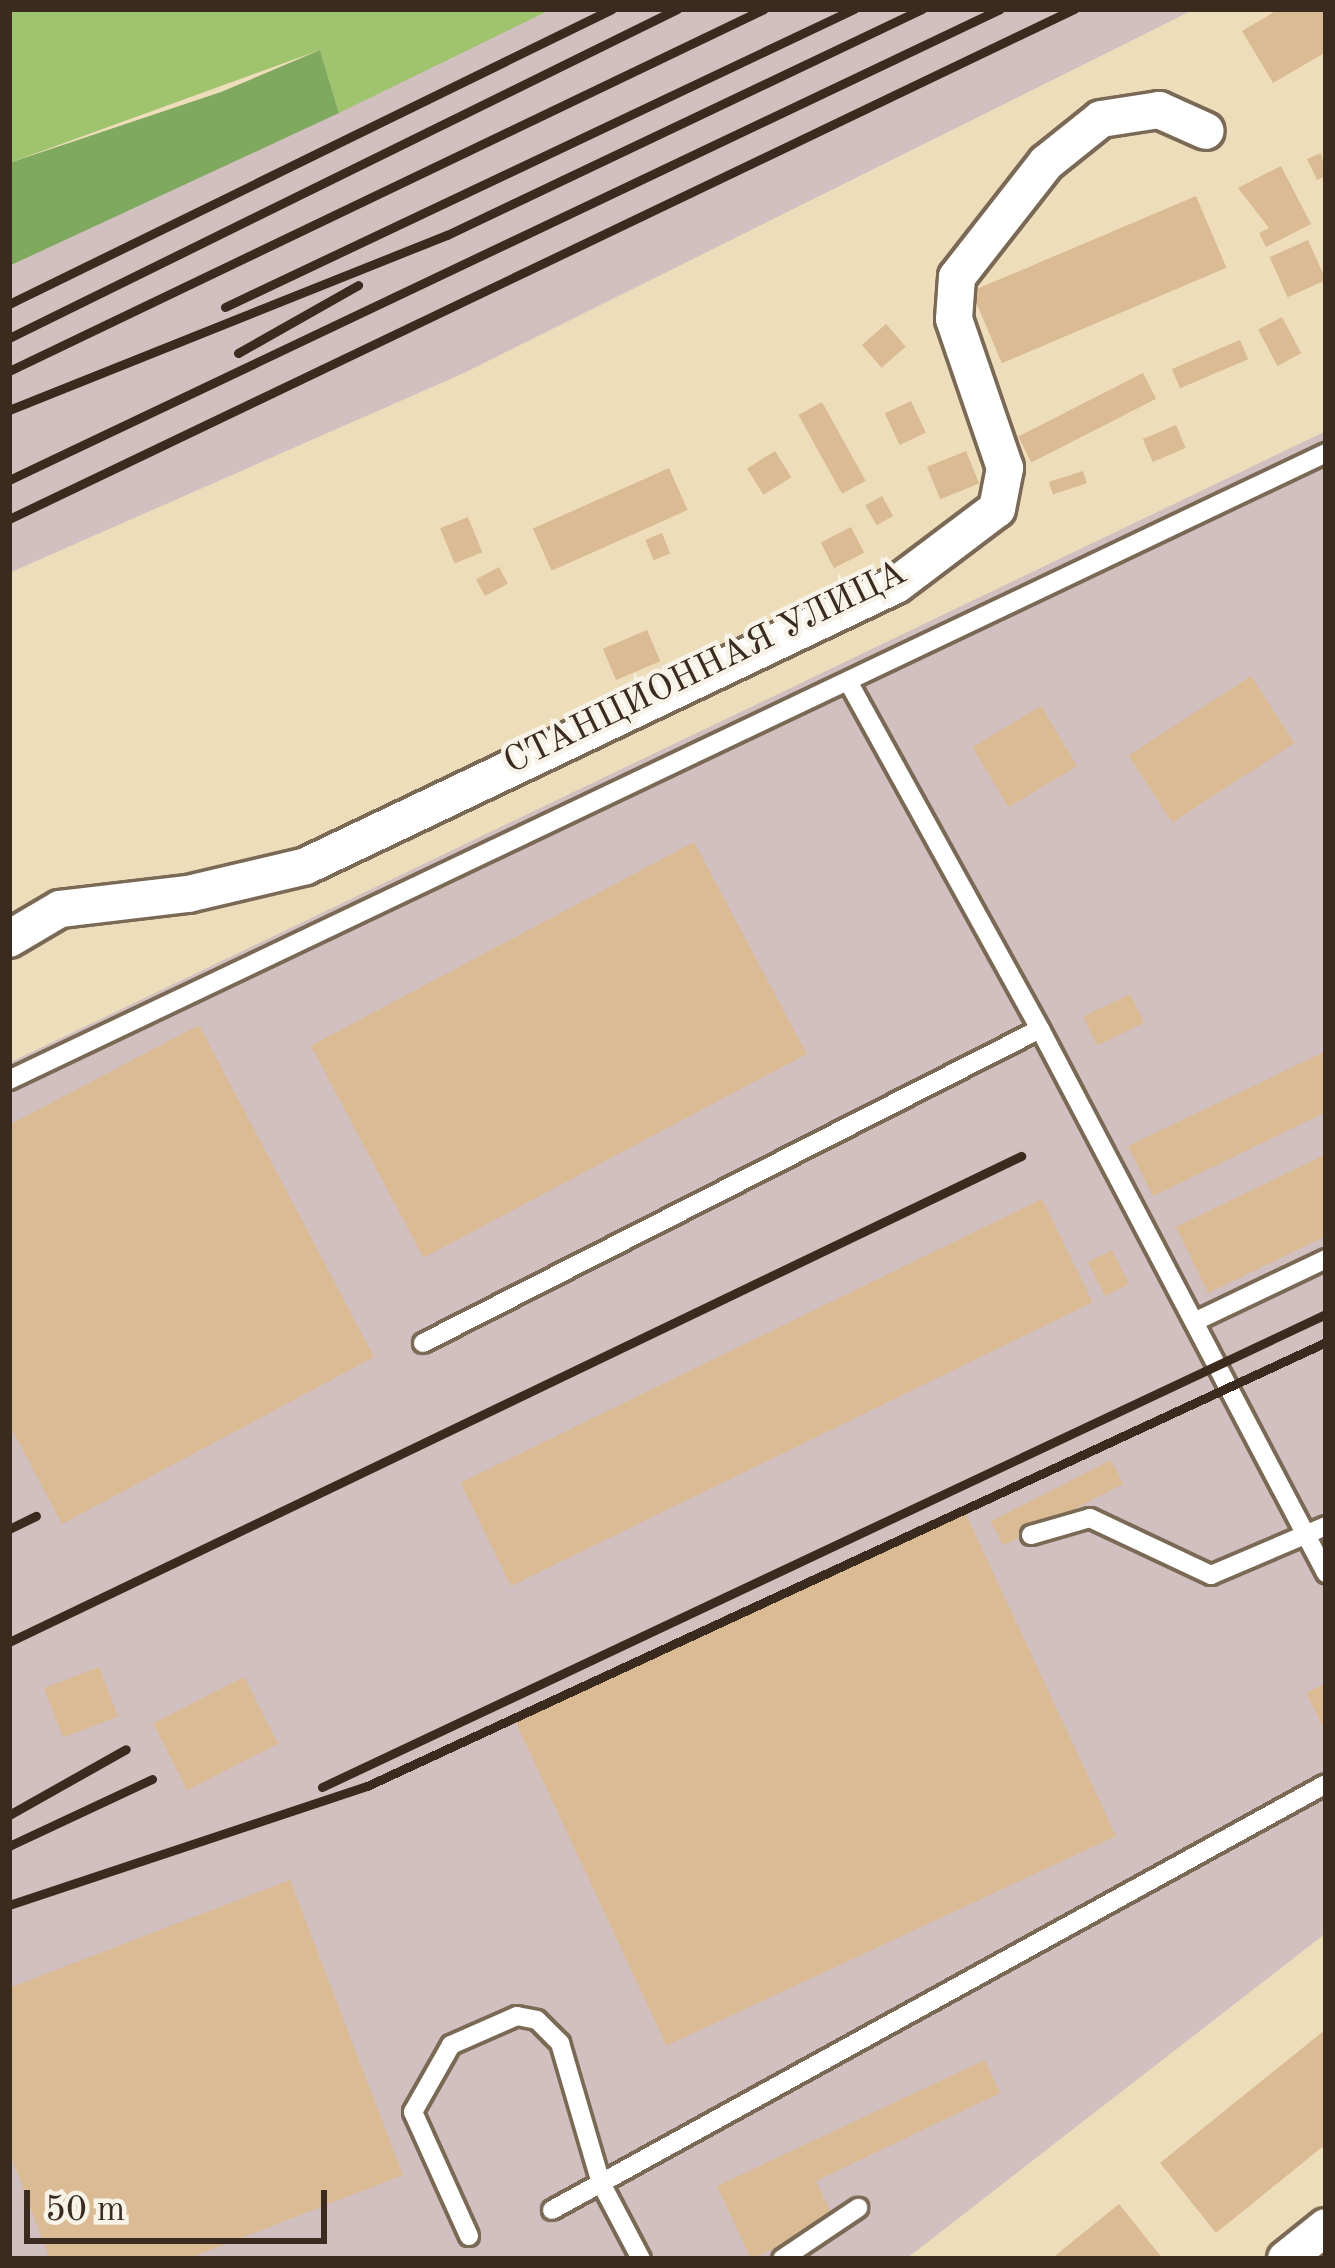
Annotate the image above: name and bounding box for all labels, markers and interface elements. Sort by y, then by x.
street label: СТАНЦИОННАЯ УЛИЦА [498,553,914,785]
scale bar [30,2166,333,2240]
text: 50 m [45,2193,125,2229]

